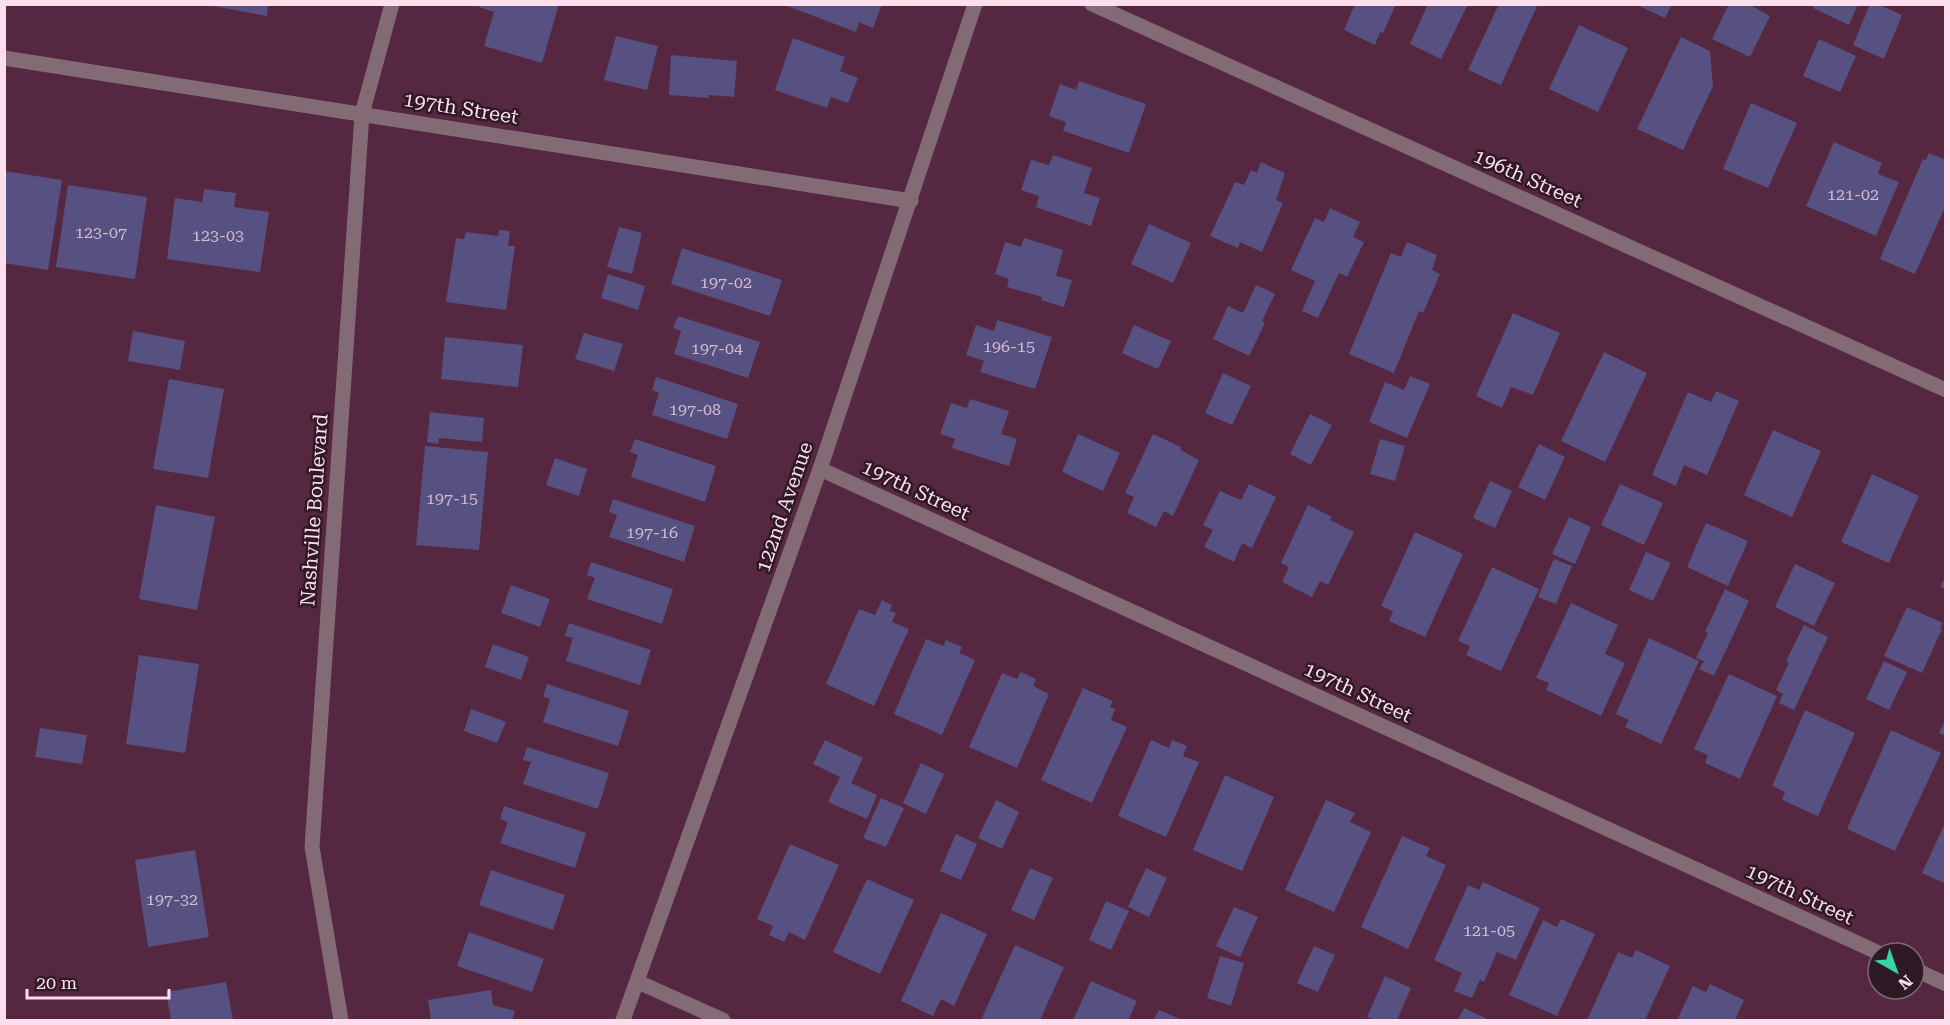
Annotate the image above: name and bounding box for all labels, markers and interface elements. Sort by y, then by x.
street label: 197th Street [402,87,521,129]
street label: 196th Street [1470,143,1587,213]
house number: 121-02 [1827,185,1879,204]
house number: 123-07 [75,223,127,242]
house number: 123-03 [192,226,244,245]
house number: 197-02 [700,273,752,292]
house number: 196-15 [983,337,1035,356]
house number: 197-04 [691,339,743,358]
house number: 197-08 [669,400,721,419]
street label: Nashville Boulevard [295,413,333,607]
street label: 122nd Avenue [750,439,818,575]
street label: 197th Street [858,455,974,526]
house number: 197-15 [426,489,478,508]
house number: 197-16 [626,523,678,542]
street label: 197th Street [1300,657,1416,728]
street label: 197th Street [1742,859,1858,930]
house number: 197-32 [146,890,198,909]
house number: 121-05 [1463,921,1515,940]
north arrow [1866,941,1926,1001]
scale bar [27,962,170,1000]
text: N [1894,971,1916,993]
text: 20 m [36,972,77,993]

